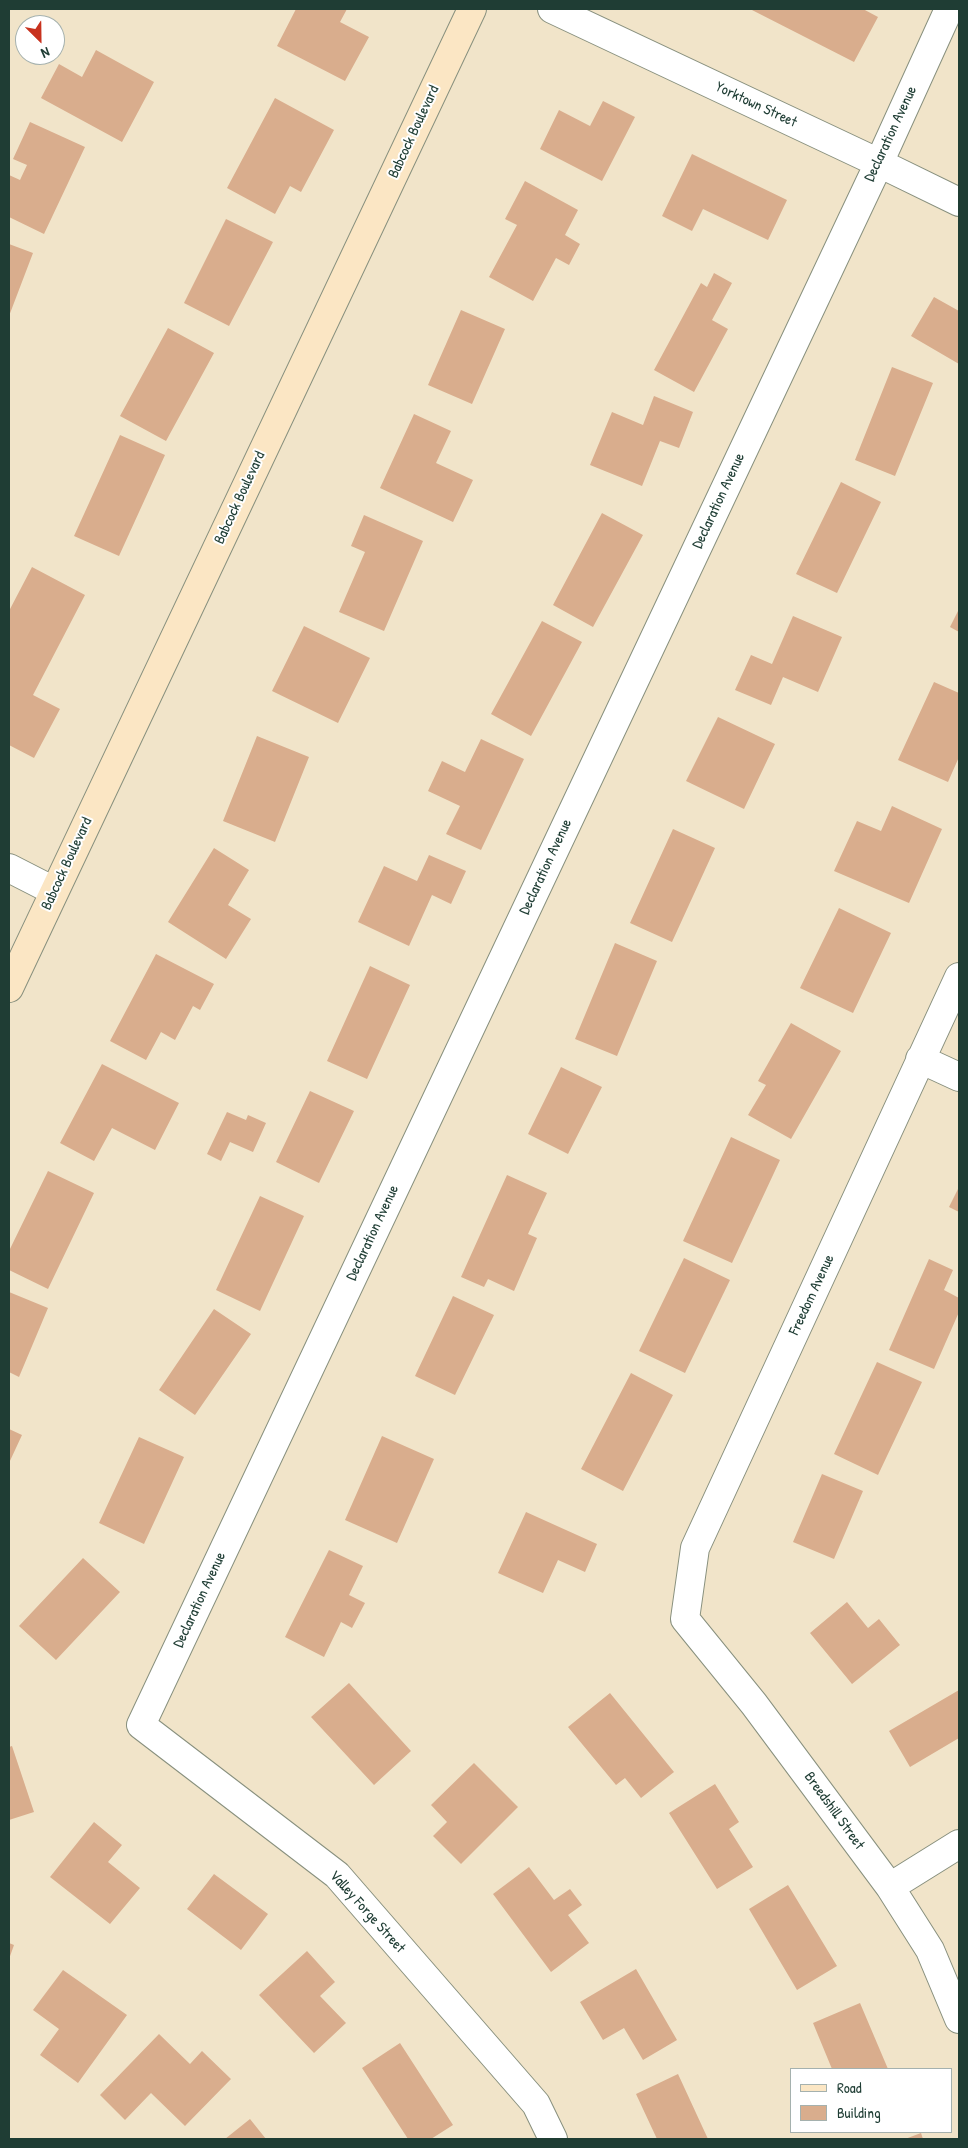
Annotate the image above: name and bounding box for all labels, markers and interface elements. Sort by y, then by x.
north arrow [15,15,65,65]
text: N [39,43,53,64]
street label: Yorktown Street [712,78,800,132]
street label: Babcock Boulevard [385,83,443,181]
street label: Declaration Avenue [861,83,921,185]
street label: Babcock Boulevard [211,449,269,547]
street label: Declaration Avenue [689,450,749,552]
street label: Babcock Boulevard [38,815,96,913]
street label: Declaration Avenue [516,816,576,918]
street label: Declaration Avenue [343,1182,403,1284]
street label: Freedom Avenue [785,1252,839,1338]
street label: Declaration Avenue [170,1549,230,1651]
street label: Breedshill Street [800,1769,868,1853]
street label: Valley Forge Street [325,1867,409,1957]
legend [790,2068,953,2133]
text: Road [837,2077,862,2098]
text: Building [837,2102,881,2123]

